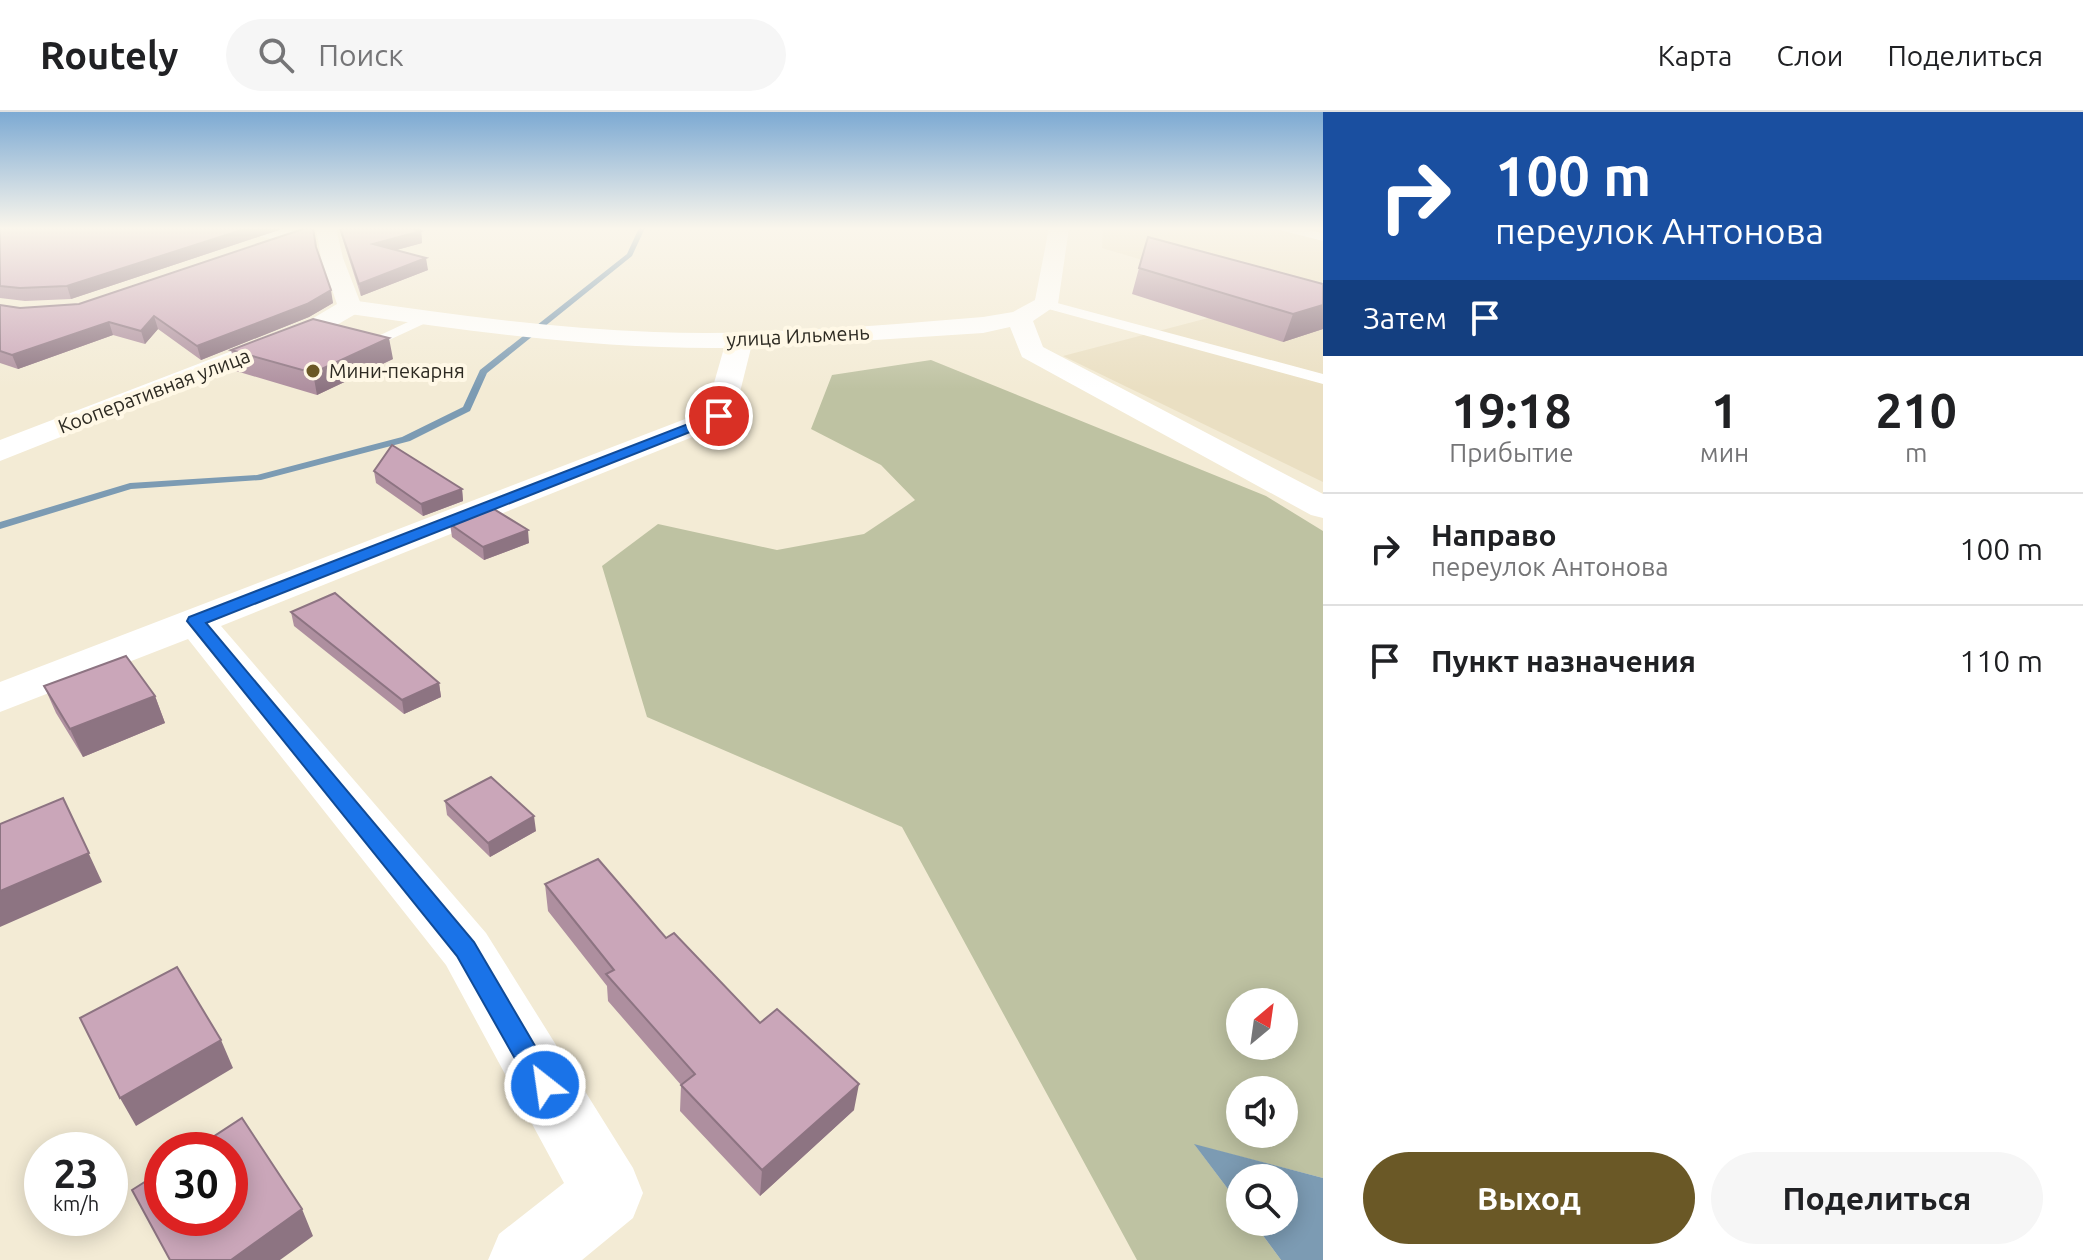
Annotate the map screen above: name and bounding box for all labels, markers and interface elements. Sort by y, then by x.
search box [226,19,786,91]
icon: search [254,33,298,77]
text: Routely [40,34,178,76]
text: Поиск [318,38,404,72]
text: Карта [1658,40,1732,71]
text: Слои [1776,40,1843,71]
text: Поделиться [1887,40,2043,71]
icon: right [1363,144,1467,248]
text: 100 m [1495,144,1651,207]
text: переулок Антонова [1495,210,1824,251]
icon: arrive [1463,296,1507,340]
text: Затем [1363,301,1447,335]
street label: улица Ильмень [726,320,870,351]
street label: Кооперативная улица [55,343,253,438]
place label: Мини-пекарня [329,359,465,382]
marker: Мини-пекарня [304,362,322,380]
pin [685,382,753,450]
text: 19:18 [1451,383,1571,437]
text: 1 [1711,383,1738,437]
text: 210 [1876,383,1957,437]
icon: arrive [697,394,741,438]
text: Прибытие [1449,438,1574,467]
text: мин [1700,438,1749,467]
text: m [1905,438,1927,467]
text: Направо [1431,518,1557,552]
icon: right [1363,527,1407,571]
text: 100 m [1959,532,2043,566]
text: переулок Антонова [1431,552,1669,581]
icon: arrive [1363,639,1407,683]
text: Пункт назначения [1431,644,1696,678]
text: 110 m [1959,644,2043,678]
north arrow [1226,988,1298,1060]
map controls [1226,988,1298,1236]
position arrow [503,1043,587,1127]
button: sound [1226,1076,1298,1148]
speed limit sign: 30 [144,1132,248,1236]
text: 23 [53,1151,99,1196]
button: Выход [1363,1152,1695,1244]
button: Поделиться [1711,1152,2043,1244]
button: search [1226,1164,1298,1236]
text: km/h [53,1192,99,1215]

